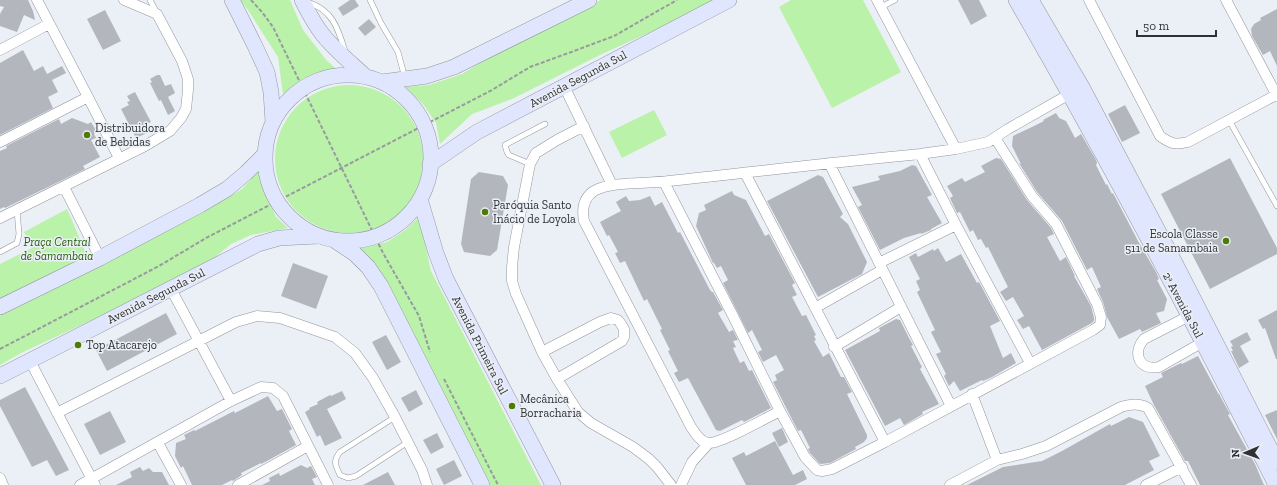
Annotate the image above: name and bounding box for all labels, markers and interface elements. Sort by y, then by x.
scale bar [1137,12,1216,38]
text: 50 m [1143,19,1170,33]
street label: Avenida Segunda Sul [527,48,629,110]
place label: Distribuidora de Bebidas [95,121,165,149]
marker: Distribuidora de Bebidas [82,130,92,140]
place label: Paróquia Santo Inácio de Loyola [493,198,576,226]
marker: Paróquia Santo Inácio de Loyola [480,207,490,217]
place label: Escola Classe 511 de Samambaia [1125,227,1218,255]
park label: Praça Central de Samambaia [21,235,93,263]
marker: Escola Classe 511 de Samambaia [1221,236,1231,246]
street label: Avenida Segunda Sul [105,265,207,327]
street label: 2ᵃ Avenida Sul [1160,270,1206,340]
street label: Avenida Primeira Sul [449,293,511,397]
place label: Top Atacarejo [86,338,157,353]
marker: Top Atacarejo [73,340,83,350]
place label: Mecânica Borracharia [520,392,582,420]
marker: Mecânica Borracharia [507,401,517,411]
north arrow [1225,433,1265,473]
text: N [1229,448,1242,458]

